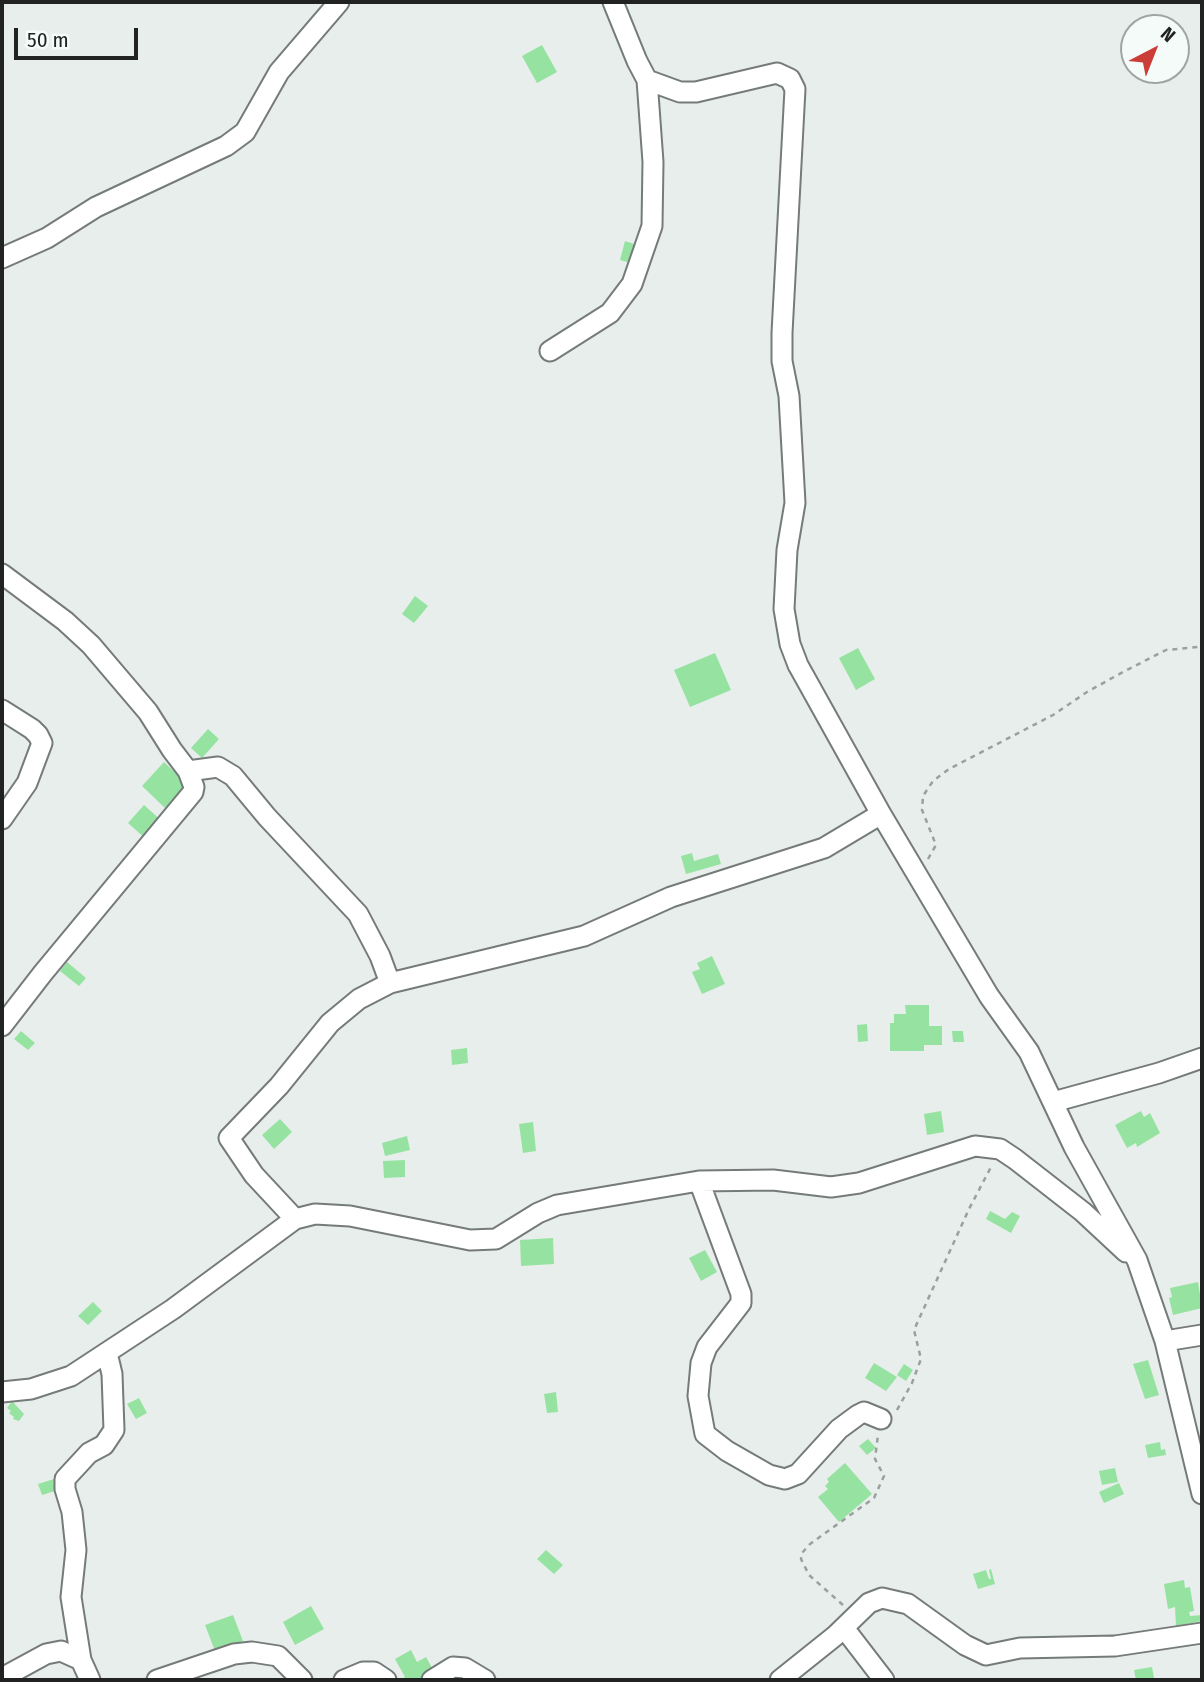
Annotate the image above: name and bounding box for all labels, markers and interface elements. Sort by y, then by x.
scale bar [18,14,142,58]
north arrow [1120,14,1190,84]
text: N [1156,22,1180,47]
text: 50 m [27,27,69,53]

